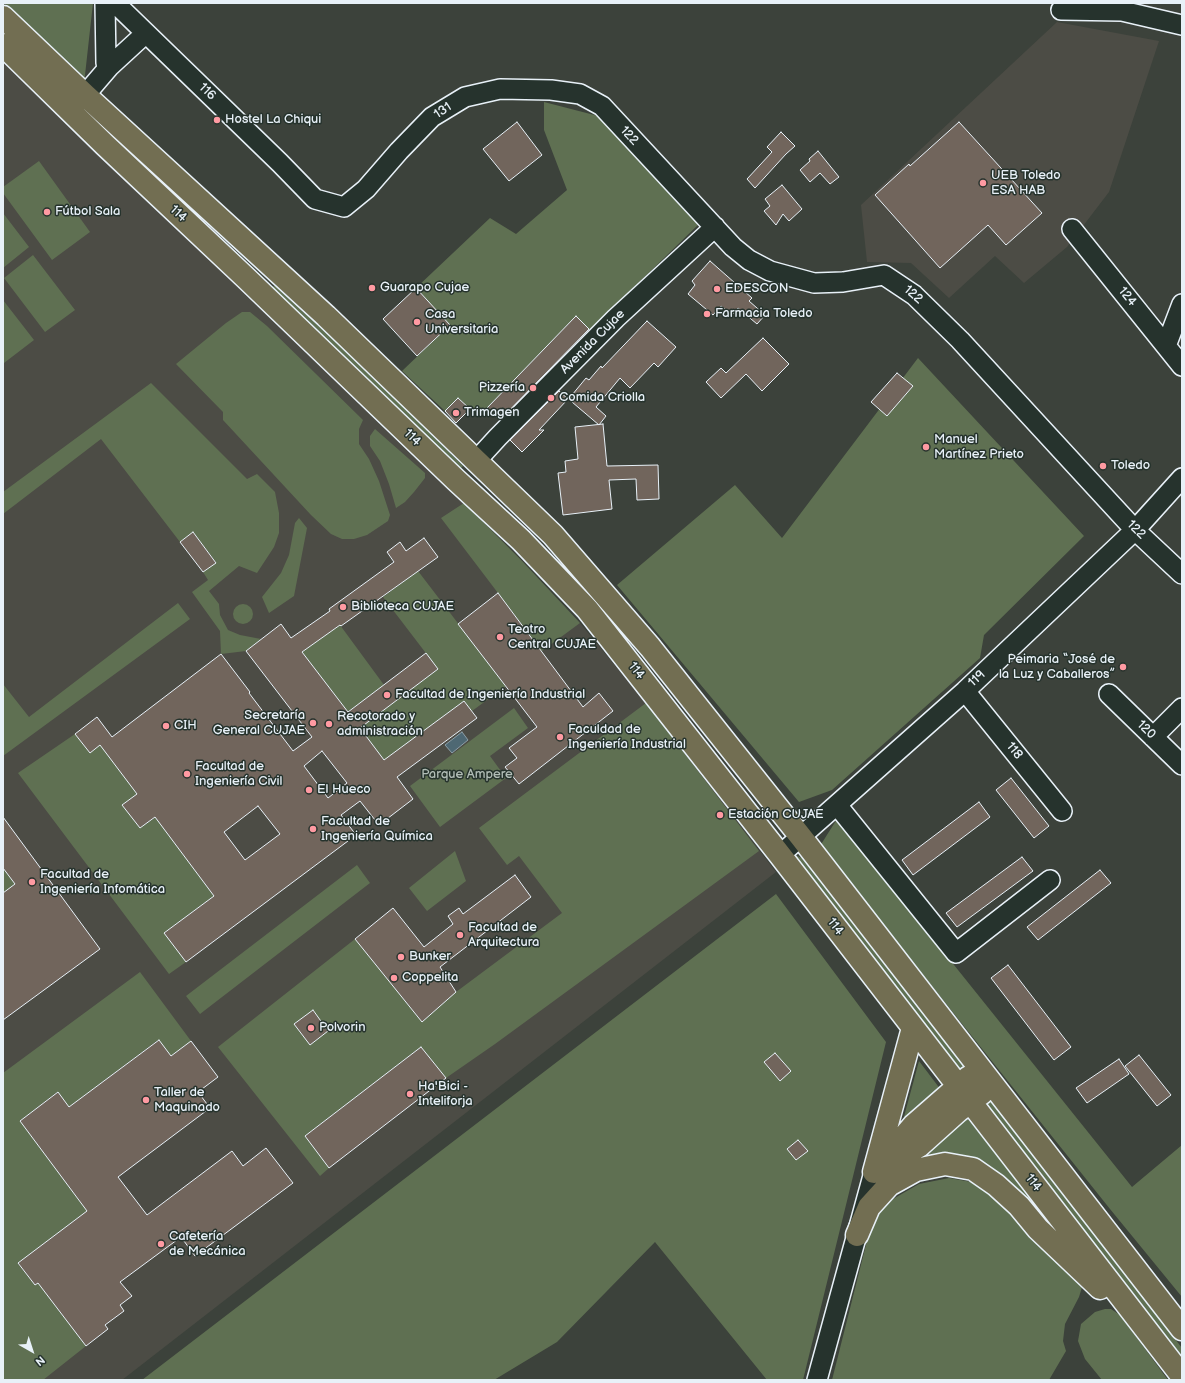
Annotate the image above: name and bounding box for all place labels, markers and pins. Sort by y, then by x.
place label: Hostel La Chiqui [225,112,321,128]
marker: Hostel La Chiqui [212,115,222,125]
place label: UEB Toledo ESA HAB [991,168,1061,199]
marker: UEB Toledo ESA HAB [978,178,988,188]
place label: Fútbol Sala [55,204,120,220]
marker: Fútbol Sala [42,207,52,217]
place label: Guarapo Cujae [380,280,469,296]
place label: EDESCON [725,281,788,297]
marker: Guarapo Cujae [367,283,377,293]
marker: EDESCON [712,284,722,294]
place label: Farmacia Toledo [715,306,813,322]
place label: Casa Universitaria [425,307,498,338]
marker: Farmacia Toledo [702,309,712,319]
marker: Casa Universitaria [412,317,422,327]
place label: Pizzería [479,380,525,396]
marker: Pizzería [528,383,538,393]
place label: Comida Criolla [559,390,645,406]
marker: Comida Criolla [546,393,556,403]
place label: Trimagen [464,405,520,421]
marker: Trimagen [451,408,461,418]
place label: Manuel Martínez Prieto [934,432,1024,463]
marker: Manuel Martínez Prieto [921,442,931,452]
place label: Toledo [1111,458,1150,474]
marker: Toledo [1098,461,1108,471]
place label: Biblioteca CUJAE [351,599,454,615]
marker: Biblioteca CUJAE [338,602,348,612]
place label: Teatro Central CUJAE [508,622,596,653]
marker: Teatro Central CUJAE [495,632,505,642]
place label: Peimaria “José de la Luz y Caballeros” [999,652,1115,683]
marker: Peimaria “José de la Luz y Caballeros” [1118,662,1128,672]
place label: Facultad de Ingeniería Industrial [395,687,585,703]
marker: Facultad de Ingeniería Industrial [382,690,392,700]
place label: Secretaría General CUJAE [213,708,305,739]
place label: Recotorado y administración [337,709,423,740]
place label: CIH [174,718,197,734]
marker: Secretaría General CUJAE [308,718,318,728]
marker: Recotorado y administración [324,719,334,729]
marker: CIH [161,721,171,731]
place label: Faculdad de Ingeniería Industrial [568,722,686,753]
marker: Faculdad de Ingeniería Industrial [555,732,565,742]
place label: Facultad de Ingeniería Civil [195,759,282,790]
marker: Facultad de Ingeniería Civil [182,769,192,779]
place label: El Hueco [317,782,371,798]
marker: El Hueco [304,785,314,795]
place label: Estación CUJAE [728,807,824,823]
marker: Estación CUJAE [715,810,725,820]
place label: Facultad de Ingeniería Química [321,814,433,845]
marker: Facultad de Ingeniería Química [308,824,318,834]
place label: Facultad de Ingeniería Infomática [40,867,165,898]
marker: Facultad de Ingeniería Infomática [27,877,37,887]
place label: Facultad de Arquitectura [468,920,539,951]
marker: Facultad de Arquitectura [455,930,465,940]
place label: Bunker [409,949,451,965]
marker: Bunker [396,952,406,962]
place label: Coppelita [402,970,458,986]
marker: Coppelita [389,973,399,983]
place label: Polvorin [319,1020,365,1036]
marker: Polvorin [306,1023,316,1033]
place label: Ha'Bici - Inteliforja [418,1079,473,1110]
place label: Taller de Maquinado [154,1085,220,1116]
marker: Ha'Bici - Inteliforja [405,1089,415,1099]
marker: Taller de Maquinado [141,1095,151,1105]
place label: Cafetería de Mecánica [169,1229,246,1260]
marker: Cafetería de Mecánica [156,1239,166,1249]

